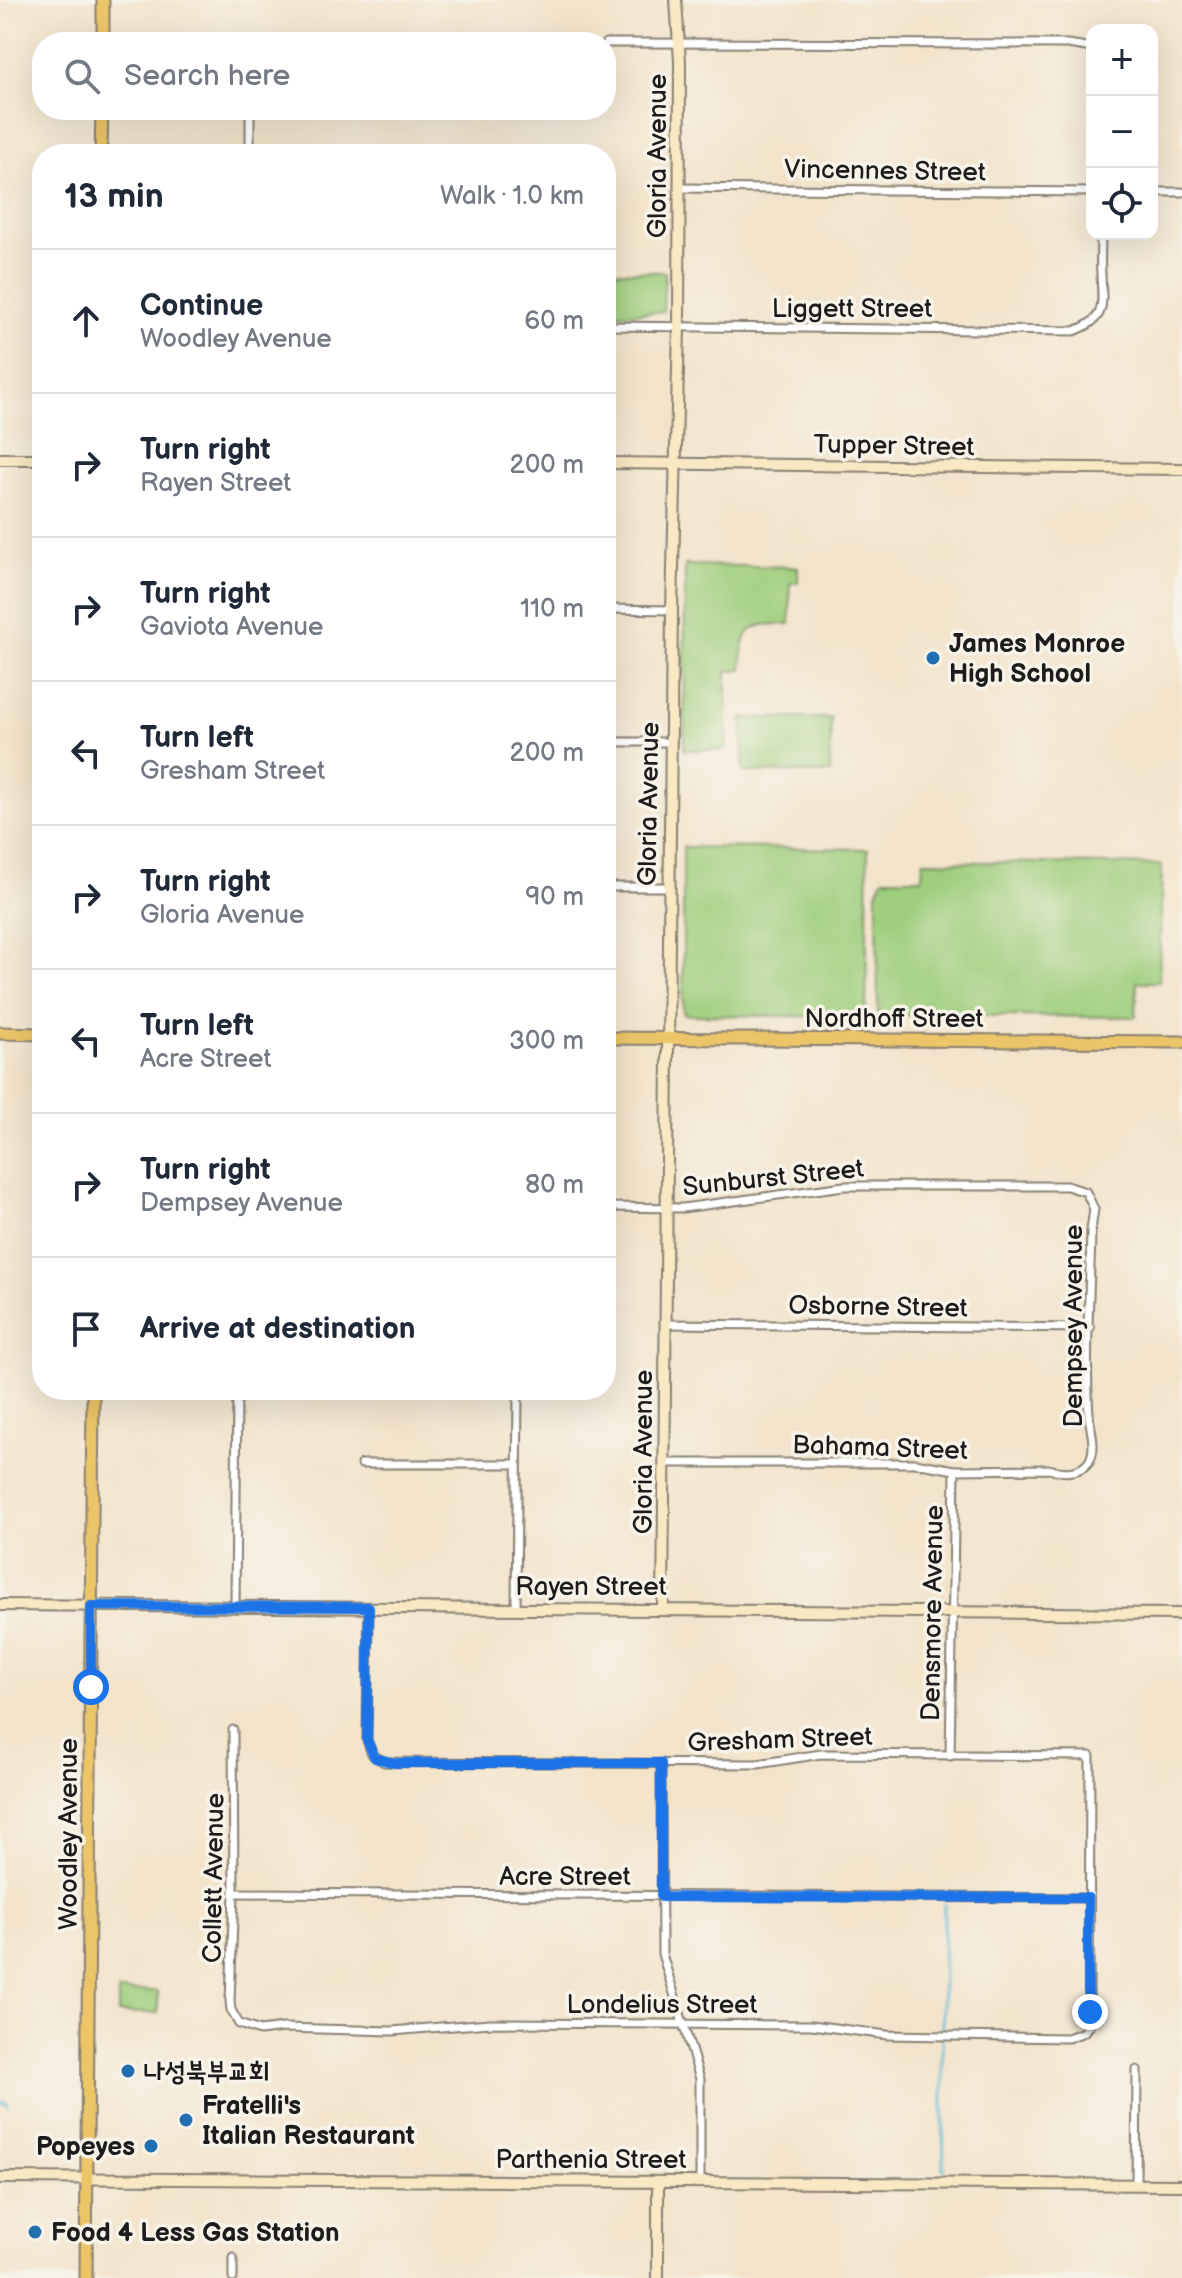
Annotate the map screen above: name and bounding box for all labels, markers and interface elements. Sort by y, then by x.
map controls [1086,24,1158,240]
button: + [1086,24,1158,96]
search box [32,32,616,120]
icon: search [60,54,104,98]
text: Search here [124,58,290,94]
street label: Gloria Avenue [643,74,674,238]
button: − [1086,96,1158,168]
street label: Vincennes Street [784,154,986,189]
button: locate [1086,168,1158,240]
text: 13 min [64,176,164,217]
text: Walk · 1.0 km [440,181,584,212]
text: Continue [140,288,263,324]
street label: Liggett Street [772,294,932,325]
icon: ahead [64,299,108,343]
text: 60 m [524,306,584,337]
text: Woodley Avenue [140,324,332,355]
street label: Tupper Street [813,430,975,463]
text: Turn right [140,432,271,468]
icon: right [64,443,108,487]
text: 200 m [510,450,584,481]
text: Rayen Street [140,468,291,499]
text: Turn right [140,576,271,612]
icon: right [64,587,108,631]
text: 110 m [520,594,584,625]
text: Gaviota Avenue [140,612,323,643]
place label: James Monroe High School [949,629,1125,690]
marker: James Monroe High School [924,649,942,667]
text: Turn left [140,720,254,756]
street label: Gloria Avenue [633,722,666,886]
icon: left [64,731,108,775]
text: 200 m [510,738,584,769]
text: Gresham Street [140,756,325,787]
text: Turn right [140,864,271,900]
icon: right [64,875,108,919]
text: 90 m [525,882,584,913]
text: Gloria Avenue [140,900,304,931]
street label: Nordhoff Street [804,1004,984,1035]
text: Turn left [140,1008,254,1044]
icon: left [64,1019,108,1063]
text: 300 m [509,1026,584,1057]
text: Acre Street [140,1044,271,1075]
text: Turn right [140,1152,271,1188]
street label: Sunburst Street [681,1154,865,1203]
icon: right [64,1163,108,1207]
text: 80 m [525,1170,584,1201]
text: Dempsey Avenue [140,1188,343,1219]
street label: Dempsey Avenue [1059,1225,1090,1427]
street label: Osborne Street [788,1290,968,1325]
icon: arrive [64,1307,108,1351]
text: Arrive at destination [140,1311,416,1347]
street label: Gloria Avenue [629,1370,660,1534]
street label: Bahama Street [792,1430,968,1467]
street label: Densmore Avenue [916,1505,951,1721]
street label: Rayen Street [515,1572,667,1603]
route start [73,1669,109,1705]
street label: Gresham Street [687,1722,873,1759]
street label: Woodley Avenue [54,1738,85,1930]
street label: Collett Avenue [198,1793,231,1963]
street label: Acre Street [499,1862,631,1893]
street label: Londelius Street [566,1990,758,2021]
route end [1072,1994,1108,2030]
place label: 나성북부교회 [144,2057,270,2088]
marker: 나성북부교회 [119,2062,137,2080]
place label: Fratelli's Italian Restaurant [202,2091,415,2152]
marker: Fratelli's Italian Restaurant [177,2111,195,2129]
place label: Popeyes [36,2132,135,2163]
marker: Popeyes [142,2137,160,2155]
street label: Parthenia Street [496,2145,686,2176]
place label: Food 4 Less Gas Station [51,2218,340,2249]
marker: Food 4 Less Gas Station [26,2223,44,2241]

